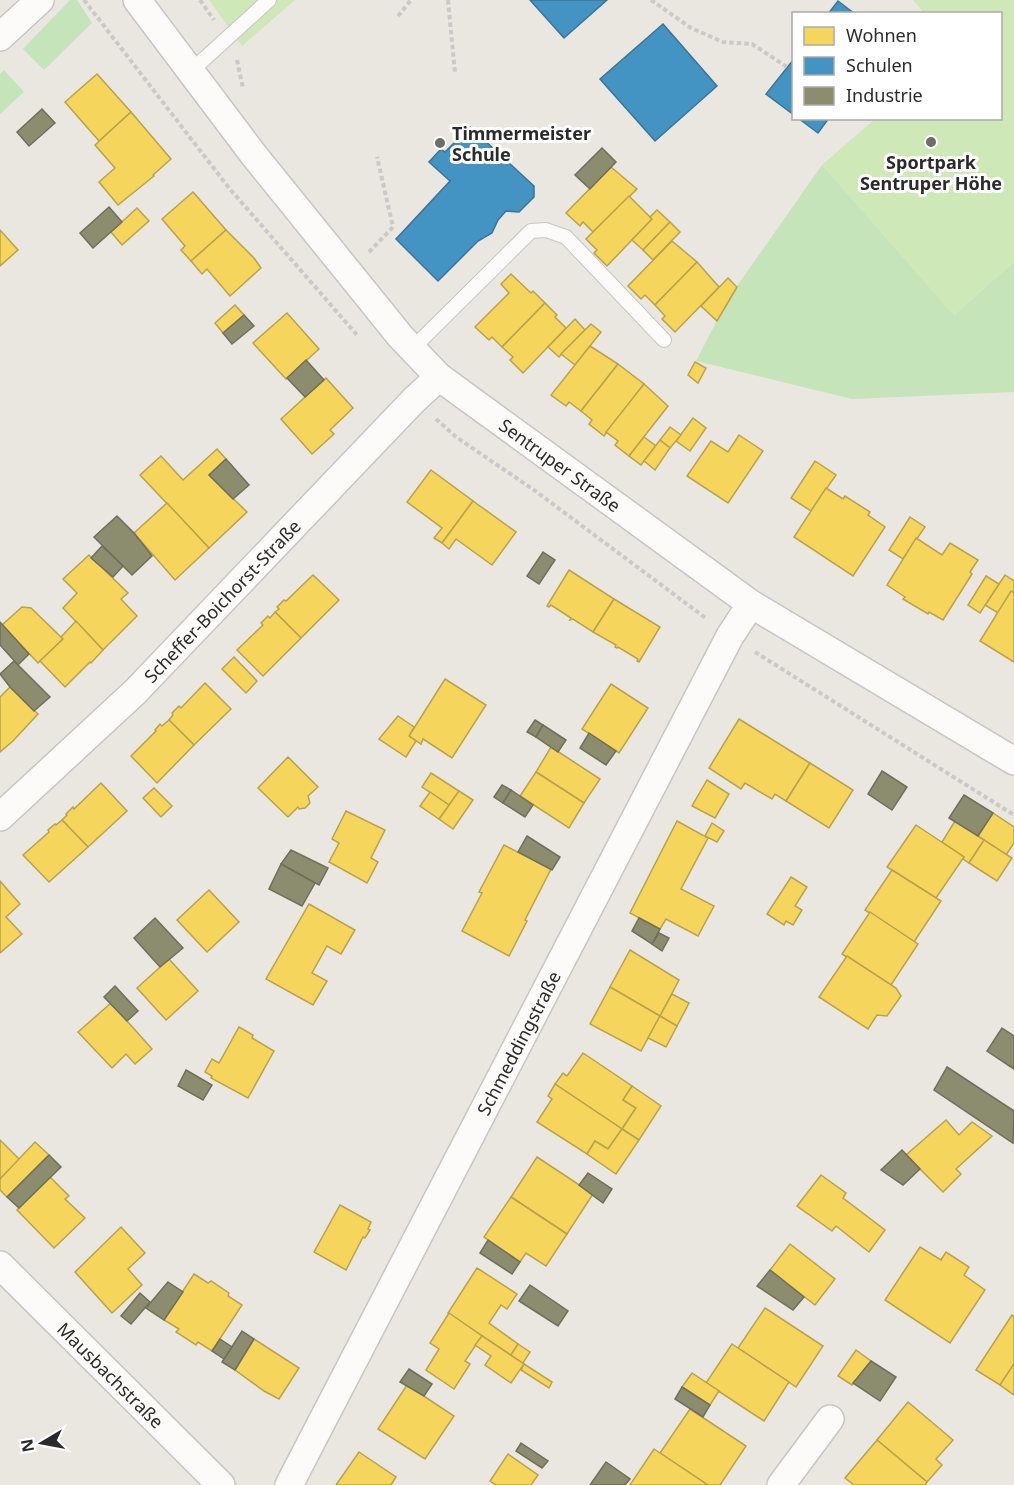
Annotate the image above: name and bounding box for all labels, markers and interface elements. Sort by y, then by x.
legend [792,12,1002,120]
text: Wohnen [846,23,917,47]
text: Schulen [846,53,913,77]
text: Industrie [846,83,923,107]
place label: Timmermeister Schule [452,121,591,166]
marker: Sportpark Sentruper Höhe [924,135,938,149]
marker: Timmermeister Schule [433,136,447,150]
place label: Sportpark Sentruper Höhe [860,150,1002,195]
street label: Sentruper Straße [494,413,626,517]
street label: Scheffer-Boichorst-Straße [138,514,306,688]
street label: Schmeddingstraße [471,967,566,1119]
street label: Mausbachstraße [52,1317,169,1433]
north arrow [12,1413,72,1473]
text: N [15,1437,39,1454]

